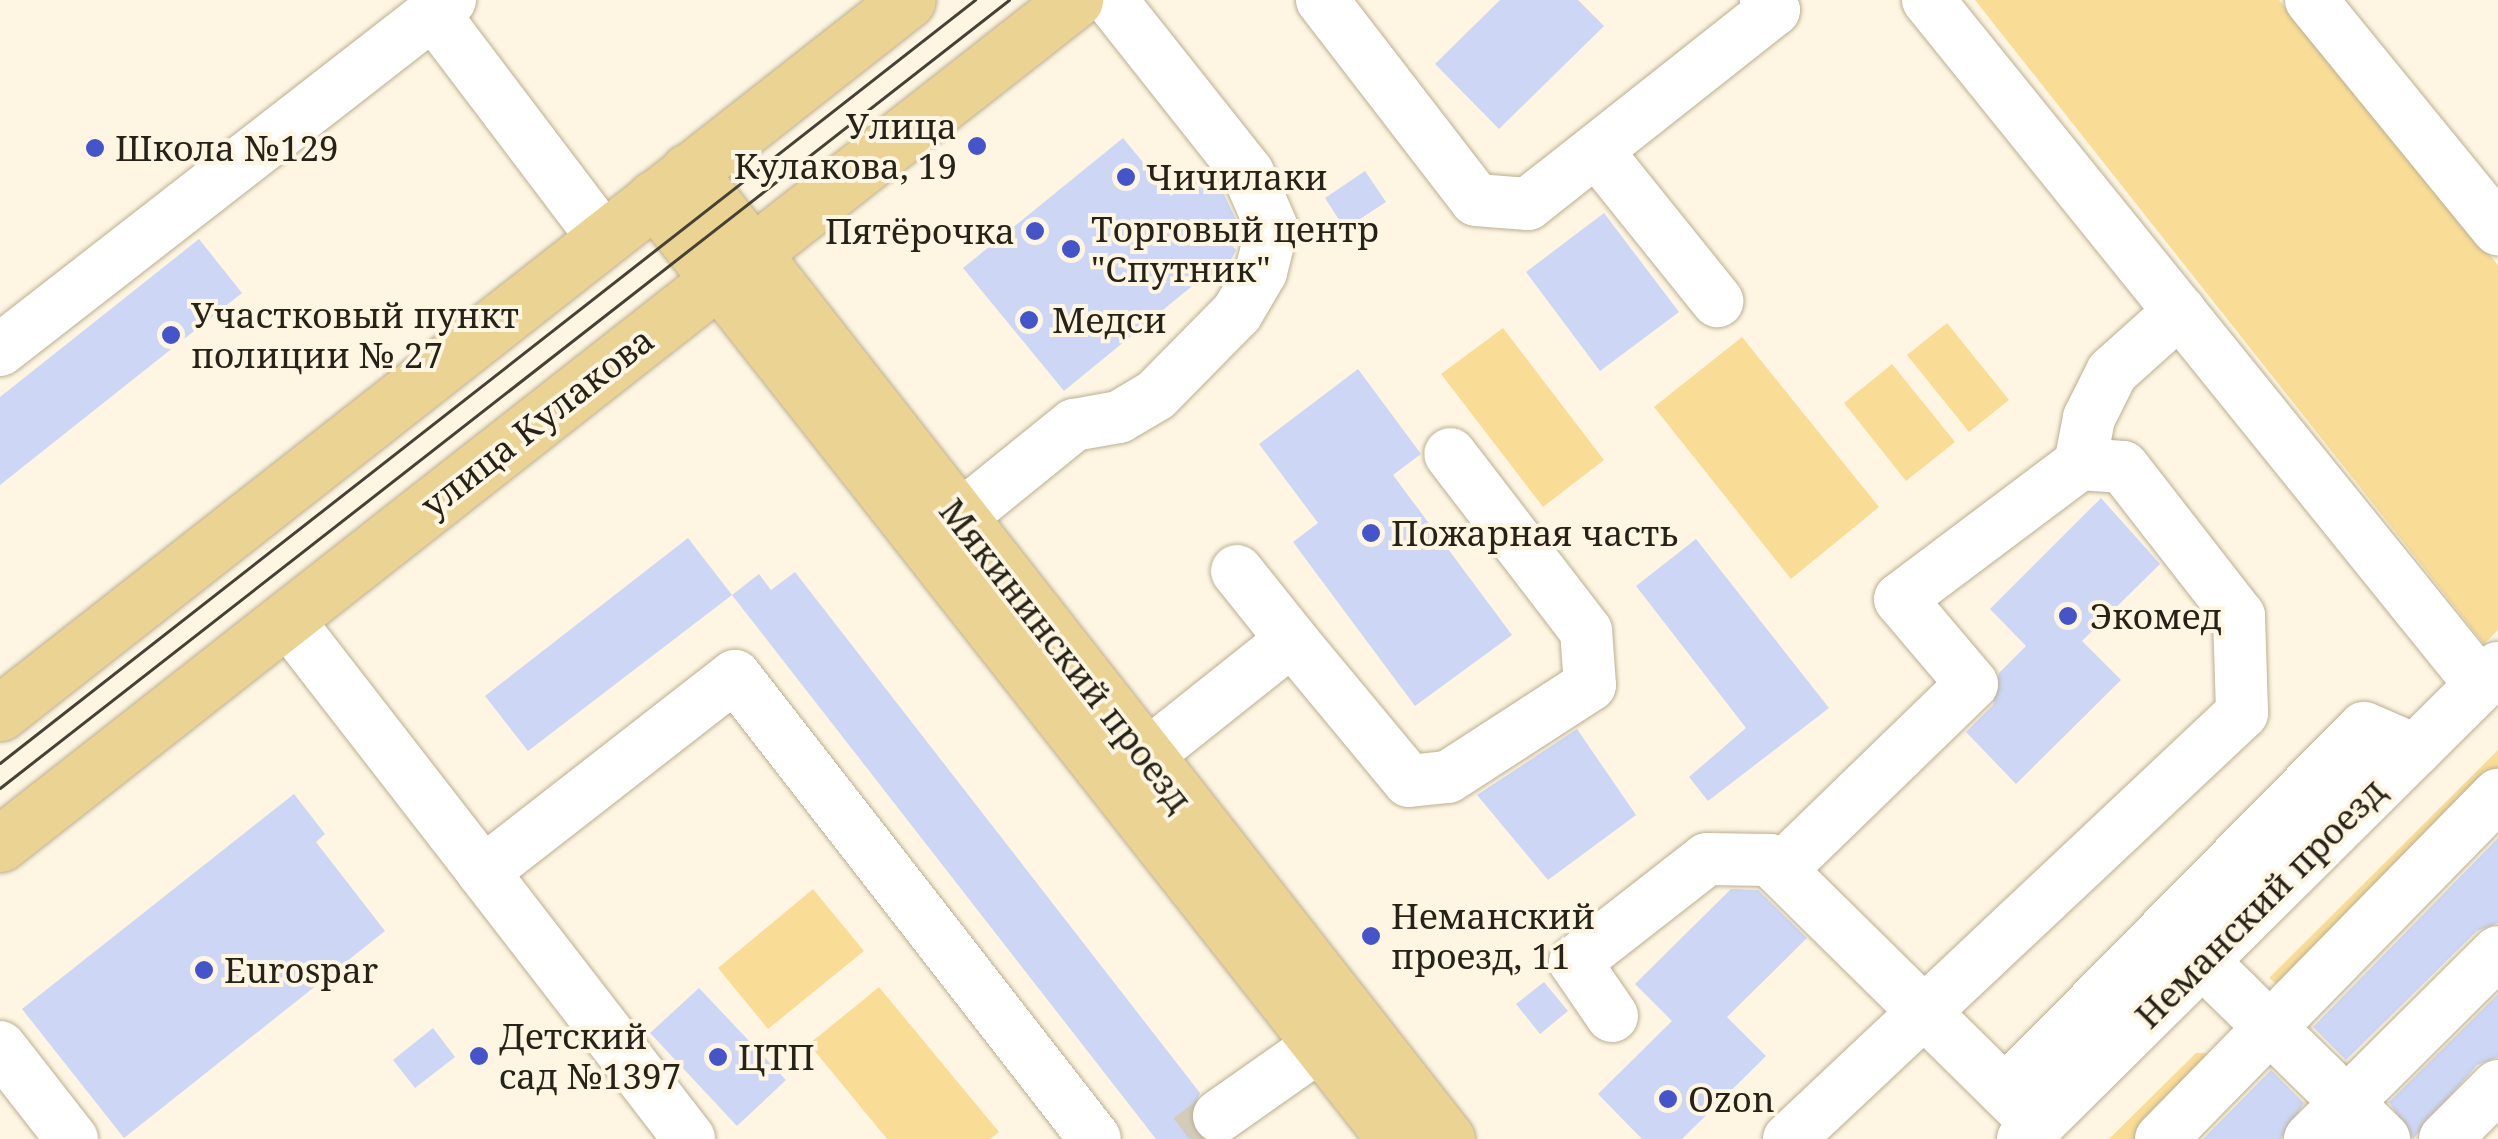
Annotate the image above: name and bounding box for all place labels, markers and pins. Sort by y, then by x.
place label: Улица Кулакова, 19 [734,105,957,187]
place label: Школа №129 [115,127,339,169]
marker: Улица Кулакова, 19 [966,135,988,157]
marker: Школа №129 [84,137,106,159]
place label: Чичилаки [1146,156,1328,198]
marker: Чичилаки [1115,166,1137,188]
place label: Торговый центр "Спутник" [1091,208,1379,290]
place label: Пятёрочка [825,210,1015,252]
marker: Пятёрочка [1024,220,1046,242]
marker: Торговый центр "Спутник" [1060,238,1082,260]
place label: Участковый пункт полиции № 27 [191,294,519,376]
place label: Медси [1052,299,1167,341]
marker: Медси [1016,307,1042,333]
marker: Участковый пункт полиции № 27 [160,324,182,346]
place label: Пожарная часть [1391,512,1678,554]
marker: Пожарная часть [1360,522,1382,544]
place label: Экомед [2090,595,2222,637]
marker: Экомед [2055,603,2081,629]
place label: Неманский проезд, 11 [1391,895,1595,977]
marker: Неманский проезд, 11 [1360,925,1382,947]
place label: Eurospar [224,949,378,991]
marker: Eurospar [193,959,215,981]
place label: Детский сад №1397 [499,1015,681,1097]
place label: ЦТП [738,1036,815,1078]
marker: Детский сад №1397 [468,1045,490,1067]
marker: ЦТП [707,1046,729,1068]
place label: Ozon [1688,1078,1775,1120]
marker: Ozon [1657,1088,1679,1110]

